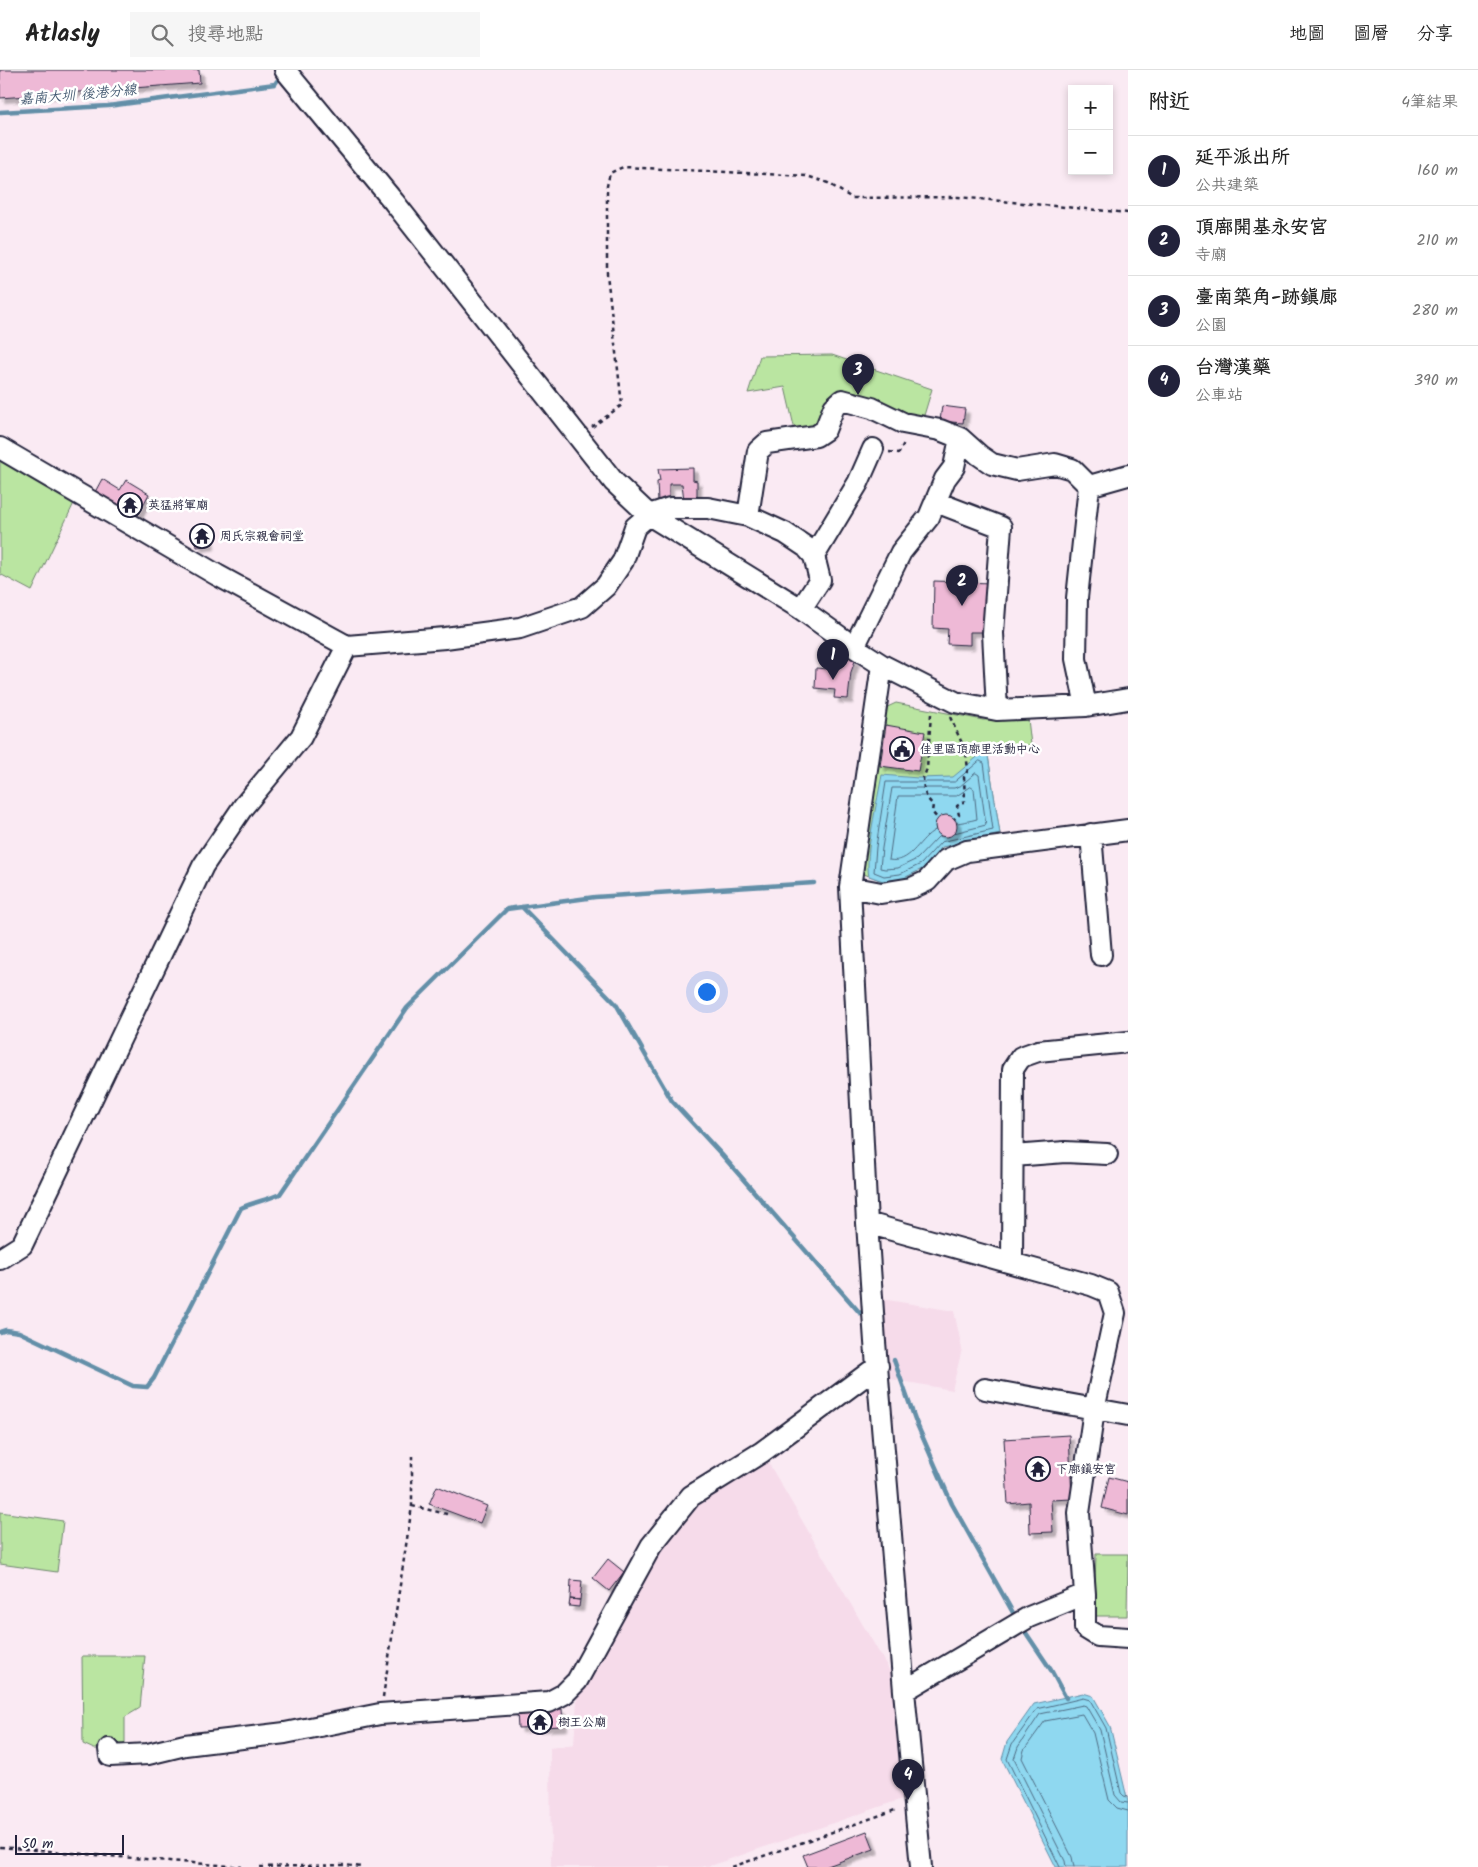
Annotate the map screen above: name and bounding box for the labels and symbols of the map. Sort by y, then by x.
water label: 嘉南大圳 後港分線 [18,79,139,111]
pin: 3 [842,354,874,395]
temple icon: 英猛將軍廟 [117,492,143,518]
place label: 英猛將軍廟 [148,496,208,515]
temple icon: 周氏宗親會祠堂 [189,523,215,549]
place label: 周氏宗親會祠堂 [220,527,304,546]
pin: 2 [946,565,978,606]
pin: 1 [817,639,849,680]
public building icon: 佳里區頂廍里活動中心 [889,736,915,762]
place label: 佳里區頂廍里活動中心 [920,740,1040,759]
your location [694,979,720,1005]
temple icon: 下廍鎮安宮 [1025,1456,1051,1482]
place label: 下廍鎮安宮 [1056,1460,1116,1479]
temple icon: 樹王公廟 [527,1709,553,1735]
place label: 樹王公廟 [558,1713,606,1732]
pin: 4 [892,1759,924,1800]
scale bar [15,1832,124,1855]

